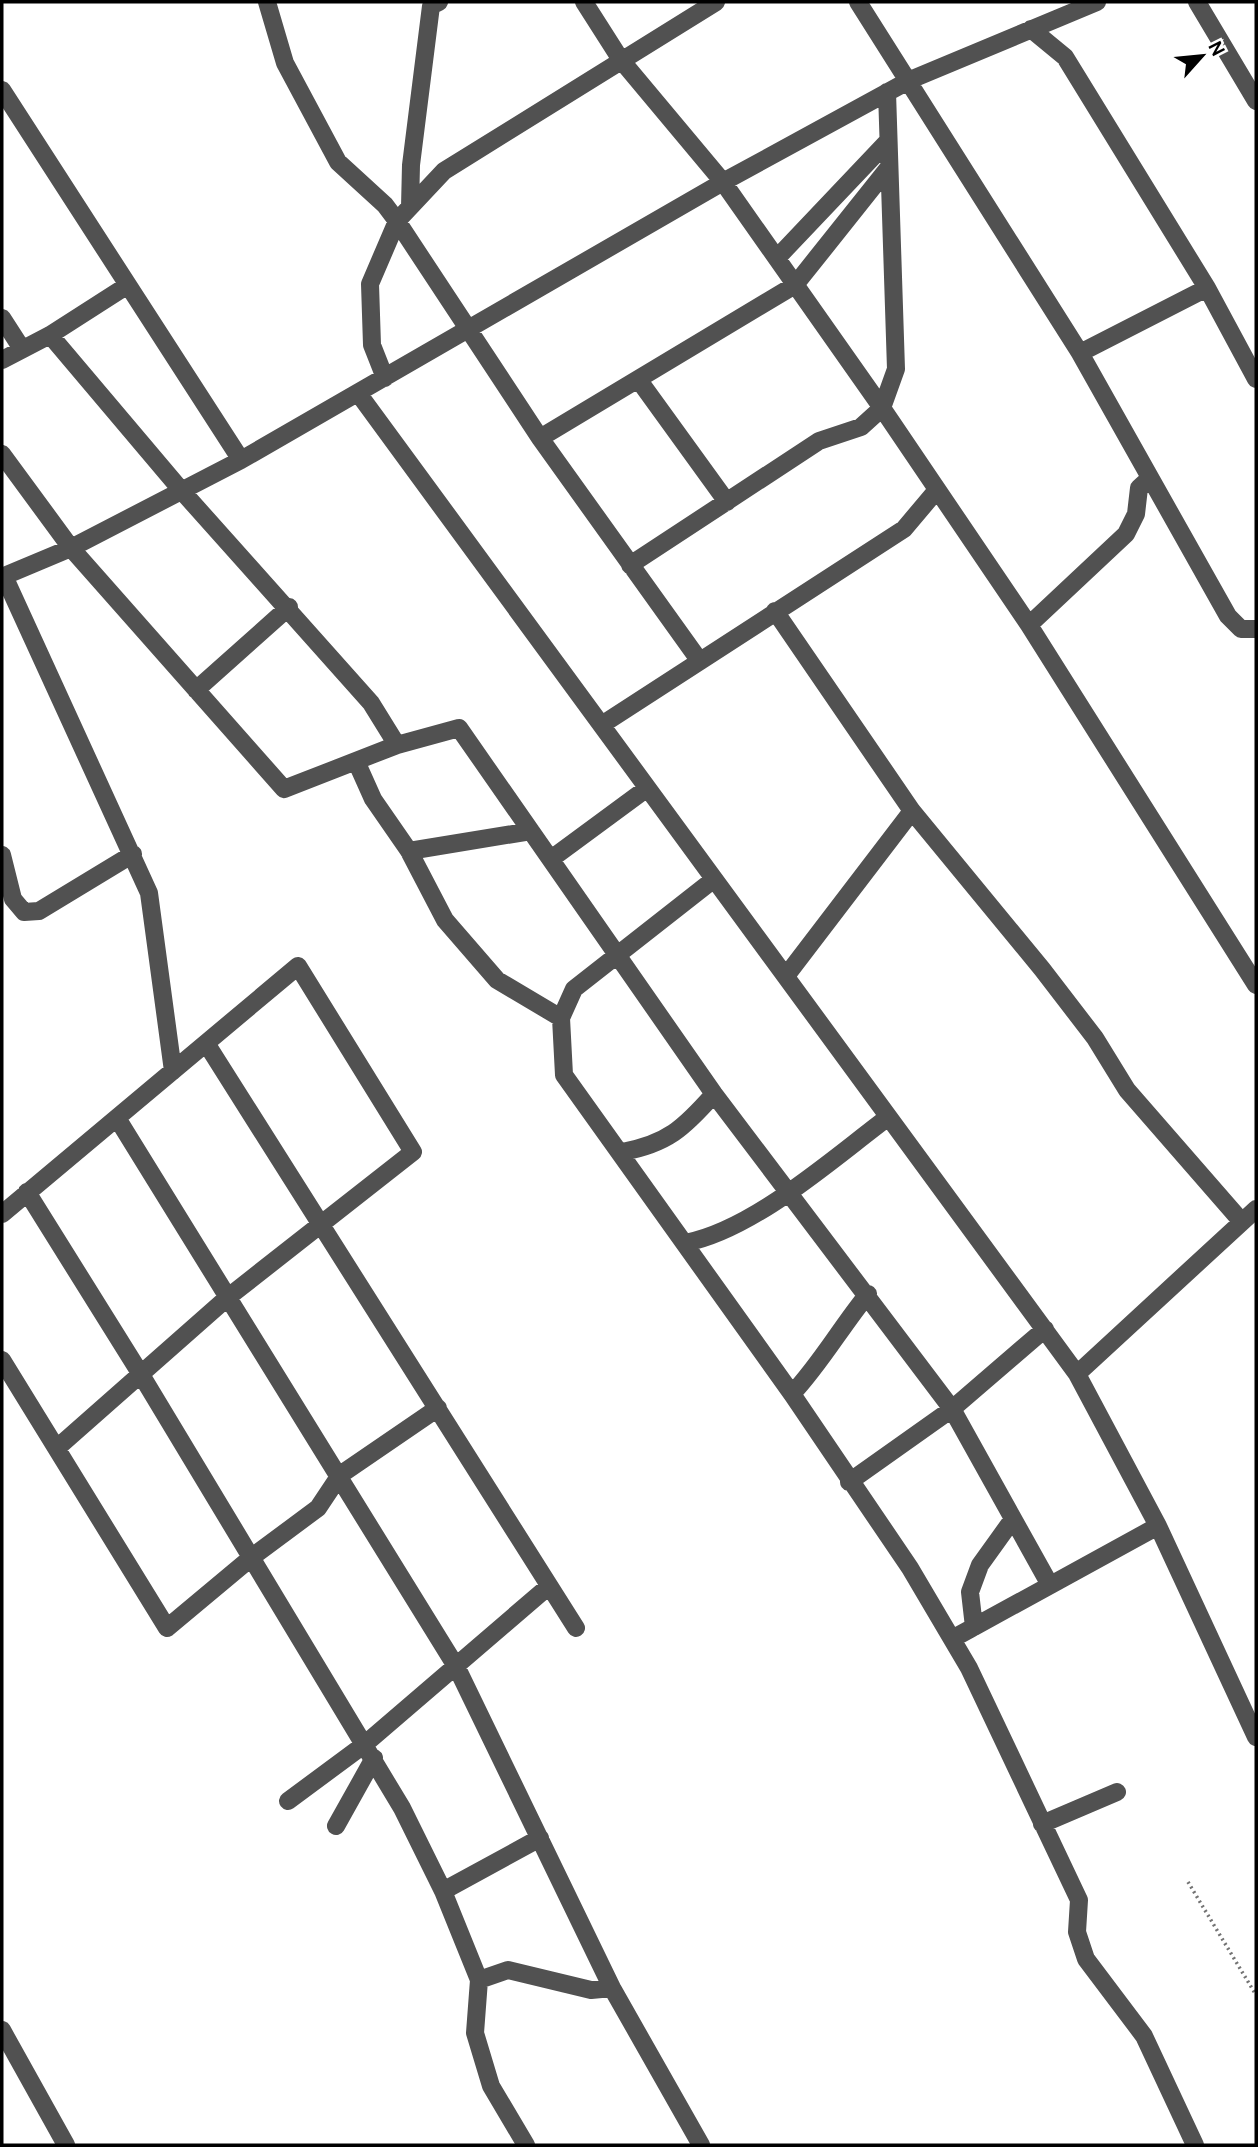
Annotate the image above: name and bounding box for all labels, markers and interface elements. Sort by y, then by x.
north arrow [1167,21,1237,91]
text: N [1203,37,1230,60]

